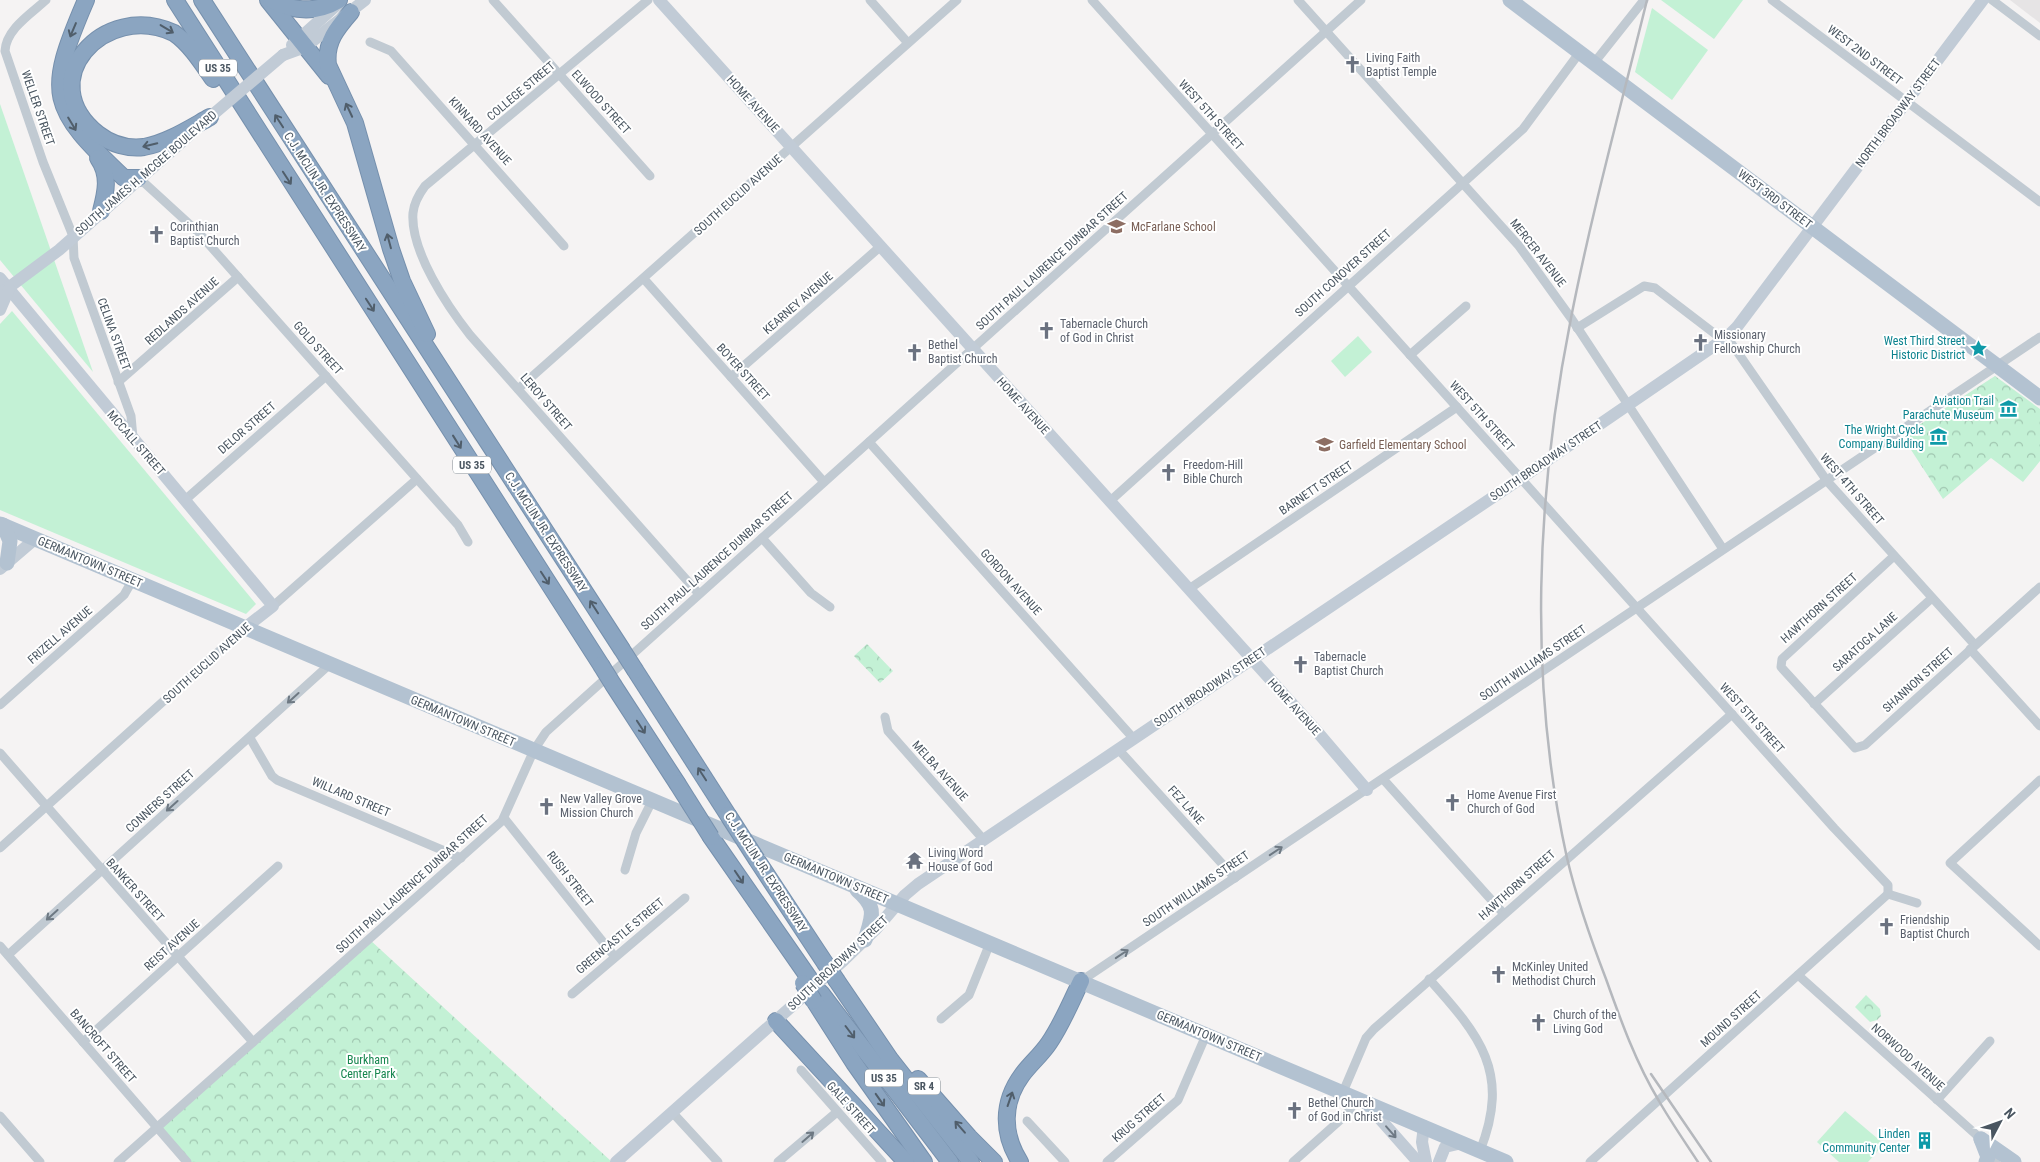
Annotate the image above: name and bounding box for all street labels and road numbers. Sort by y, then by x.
street label: WEST 2ND STREET [1825,22,1905,88]
street label: NORTH BROADWAY STREET [1853,56,1943,170]
road number: US 35 [199,59,237,76]
street label: COLLEGE STREET [484,59,558,123]
street label: ELWOOD STREET [569,67,633,137]
street label: WELLER STREET [19,68,57,148]
street label: HOME AVENUE [724,73,782,135]
street label: WEST 5TH STREET [1176,77,1246,153]
street label: KINNARD AVENUE [446,94,514,168]
street label: SOUTH JAMES H. MCGEE BOULEVARD [72,108,220,238]
street label: C.J. MCLIN JR. EXPRESSWAY [281,129,369,255]
street label: SOUTH EUCLID AVENUE [691,152,785,238]
street label: WEST 3RD STREET [1735,167,1815,231]
street label: SOUTH PAUL LAURENCE DUNBAR STREET [973,189,1131,333]
street label: MERCER AVENUE [1507,216,1569,290]
street label: SOUTH CONOVER STREET [1292,226,1394,320]
street label: KEARNEY AVENUE [760,269,836,337]
street label: REDLANDS AVENUE [142,274,222,348]
street label: CELINA STREET [94,296,134,372]
street label: GOLD STREET [290,319,346,377]
street label: BOYER STREET [714,341,772,403]
street label: LEROY STREET [517,371,575,433]
street label: HOME AVENUE [994,375,1052,437]
street label: WEST 5TH STREET [1447,378,1517,454]
street label: DELOR STREET [215,399,279,457]
street label: MCCALL STREET [104,408,168,478]
street label: SOUTH BROADWAY STREET [1487,418,1605,504]
street label: WEST 4TH STREET [1817,451,1887,527]
road number: US 35 [453,456,491,474]
street label: BARNETT STREET [1277,458,1355,518]
street label: C.J. MCLIN JR. EXPRESSWAY [502,469,590,595]
street label: SOUTH PAUL LAURENCE DUNBAR STREET [638,489,796,633]
street label: GERMANTOWN STREET [35,534,145,590]
street label: GORDON AVENUE [978,546,1044,618]
street label: HAWTHORN STREET [1778,570,1860,646]
street label: FRIZELL AVENUE [25,603,95,667]
street label: SARATOGA LANE [1830,609,1900,675]
street label: SOUTH EUCLID AVENUE [160,620,254,706]
street label: SOUTH WILLIAMS STREET [1477,622,1589,704]
street label: SOUTH BROADWAY STREET [1151,644,1269,730]
street label: SHANNON STREET [1880,645,1956,715]
street label: HOME AVENUE [1265,676,1323,738]
street label: WEST 5TH STREET [1717,680,1787,756]
street label: GERMANTOWN STREET [408,693,518,749]
street label: MELBA AVENUE [909,738,971,804]
street label: CONNERS STREET [123,767,197,835]
street label: WILLARD STREET [310,774,392,820]
street label: FEZ LANE [1165,783,1207,827]
street label: C.J. MCLIN JR. EXPRESSWAY [722,809,810,935]
street label: SOUTH PAUL LAURENCE DUNBAR STREET [333,812,491,956]
street label: HAWTHORN STREET [1476,847,1558,923]
street label: RUSH STREET [544,848,596,910]
street label: SOUTH WILLIAMS STREET [1140,848,1252,930]
street label: GERMANTOWN STREET [781,850,891,906]
street label: BANKER STREET [103,856,167,924]
street label: GREENCASTLE STREET [573,895,667,977]
street label: SOUTH BROADWAY STREET [785,913,891,1013]
street label: REIST AVENUE [141,917,203,973]
street label: MOUND STREET [1698,988,1764,1050]
street label: BANCROFT STREET [67,1006,139,1086]
street label: GERMANTOWN STREET [1154,1008,1264,1064]
street label: NORWOOD AVENUE [1869,1021,1947,1093]
road number: US 35 [865,1070,903,1086]
road number: SR 4 [908,1078,940,1094]
street label: GALE STREET [824,1079,878,1137]
street label: KRUG STREET [1109,1091,1169,1145]

